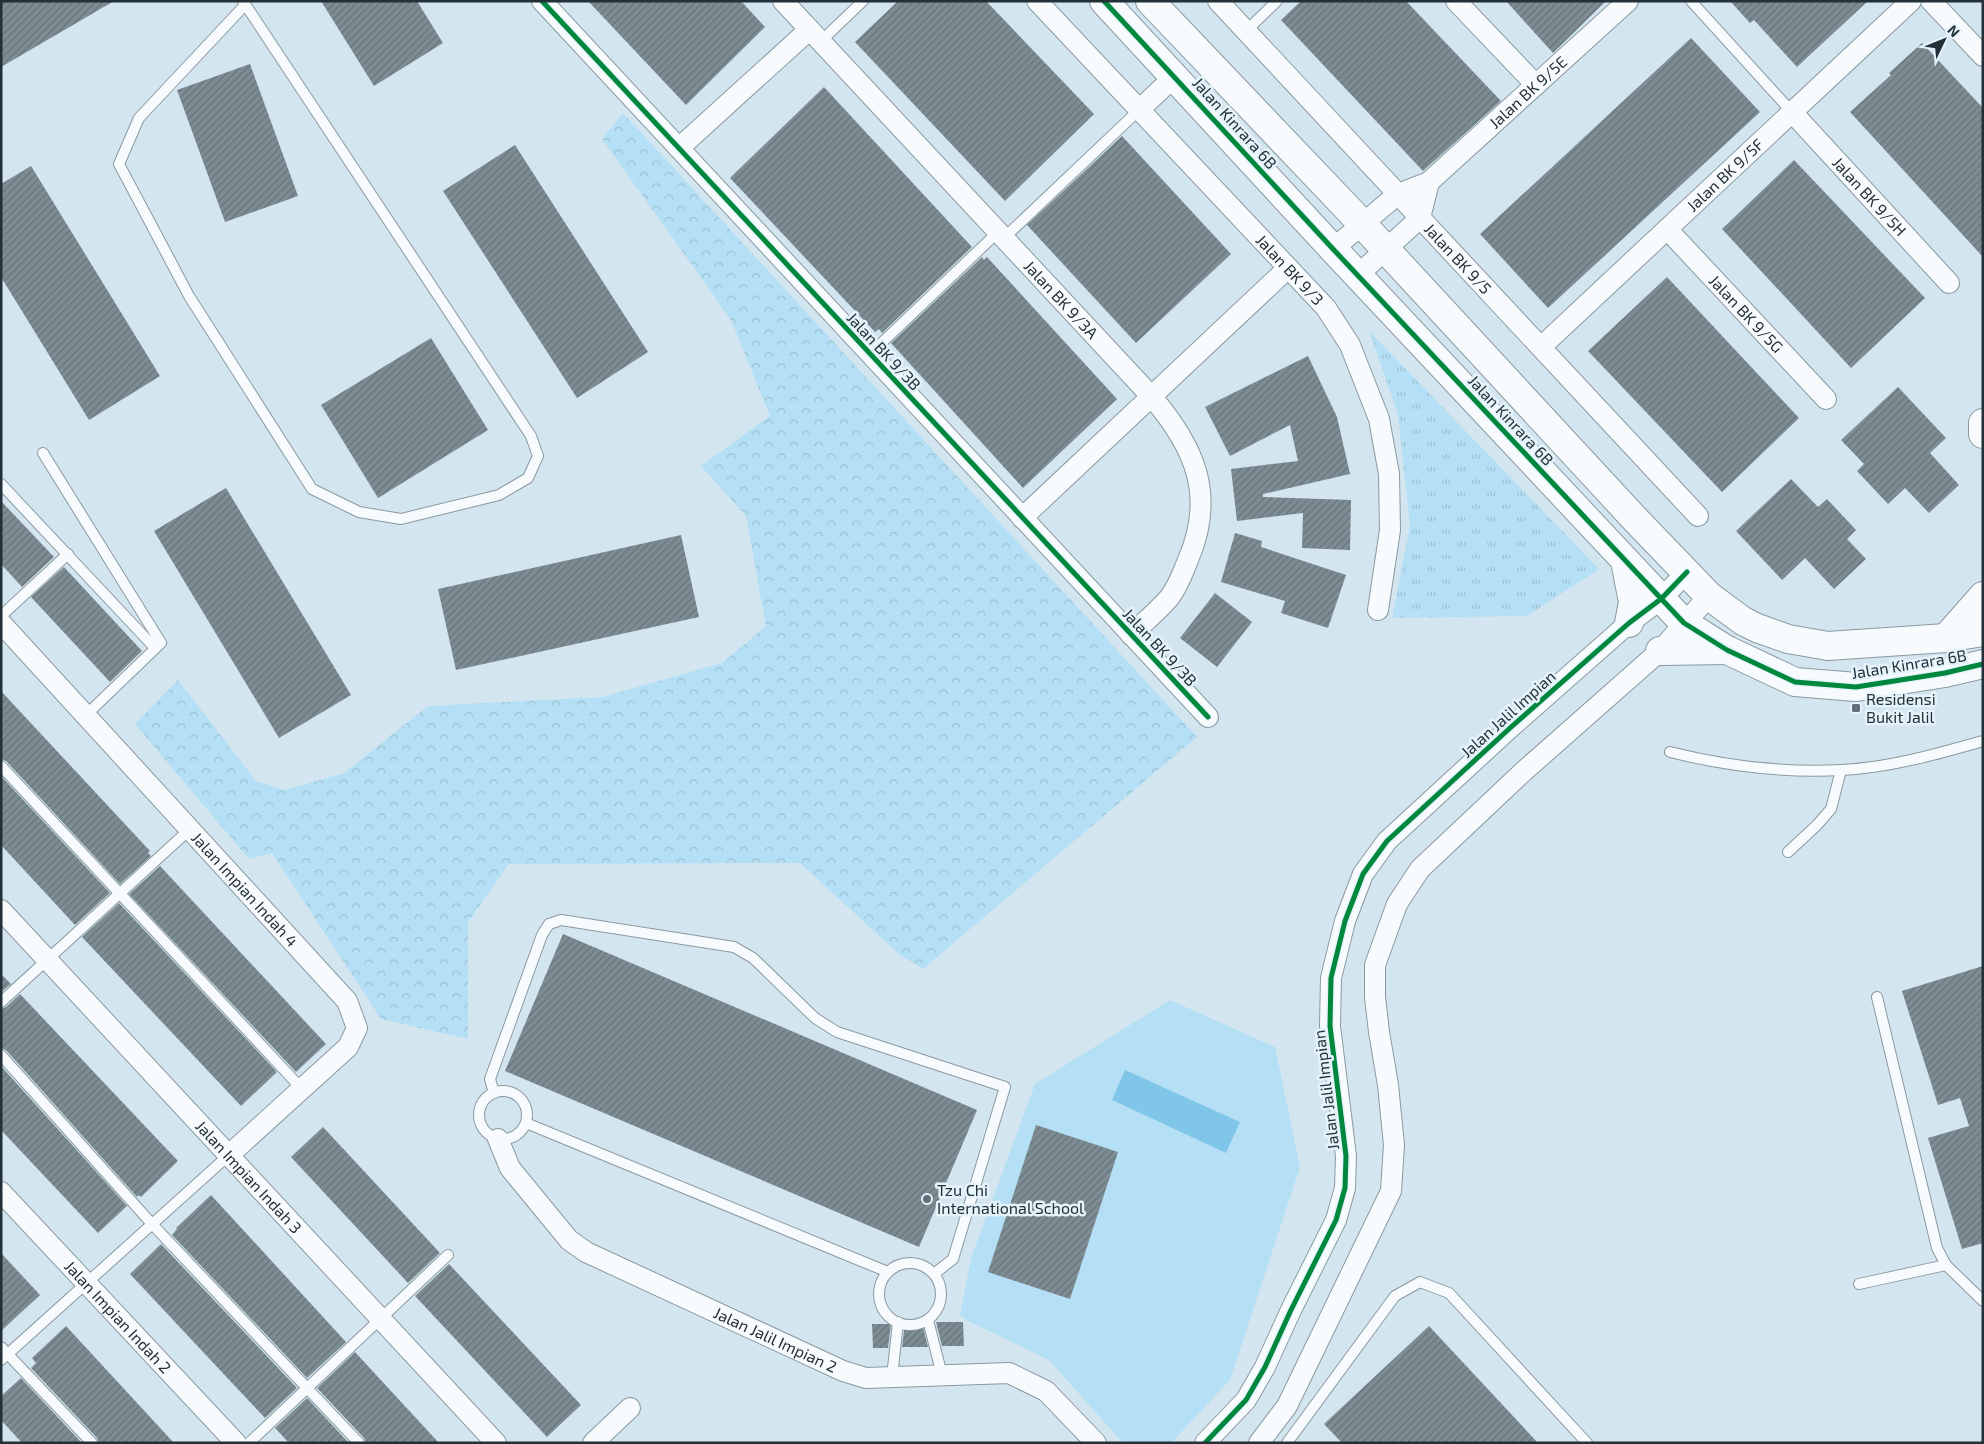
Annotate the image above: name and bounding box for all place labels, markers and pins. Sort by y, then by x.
place label: Residensi Bukit Jalil [1866,689,1936,726]
marker: Residensi Bukit Jalil [1850,702,1862,714]
place label: Tzu Chi International School [937,1180,1084,1217]
marker: Tzu Chi International School [921,1193,933,1205]

